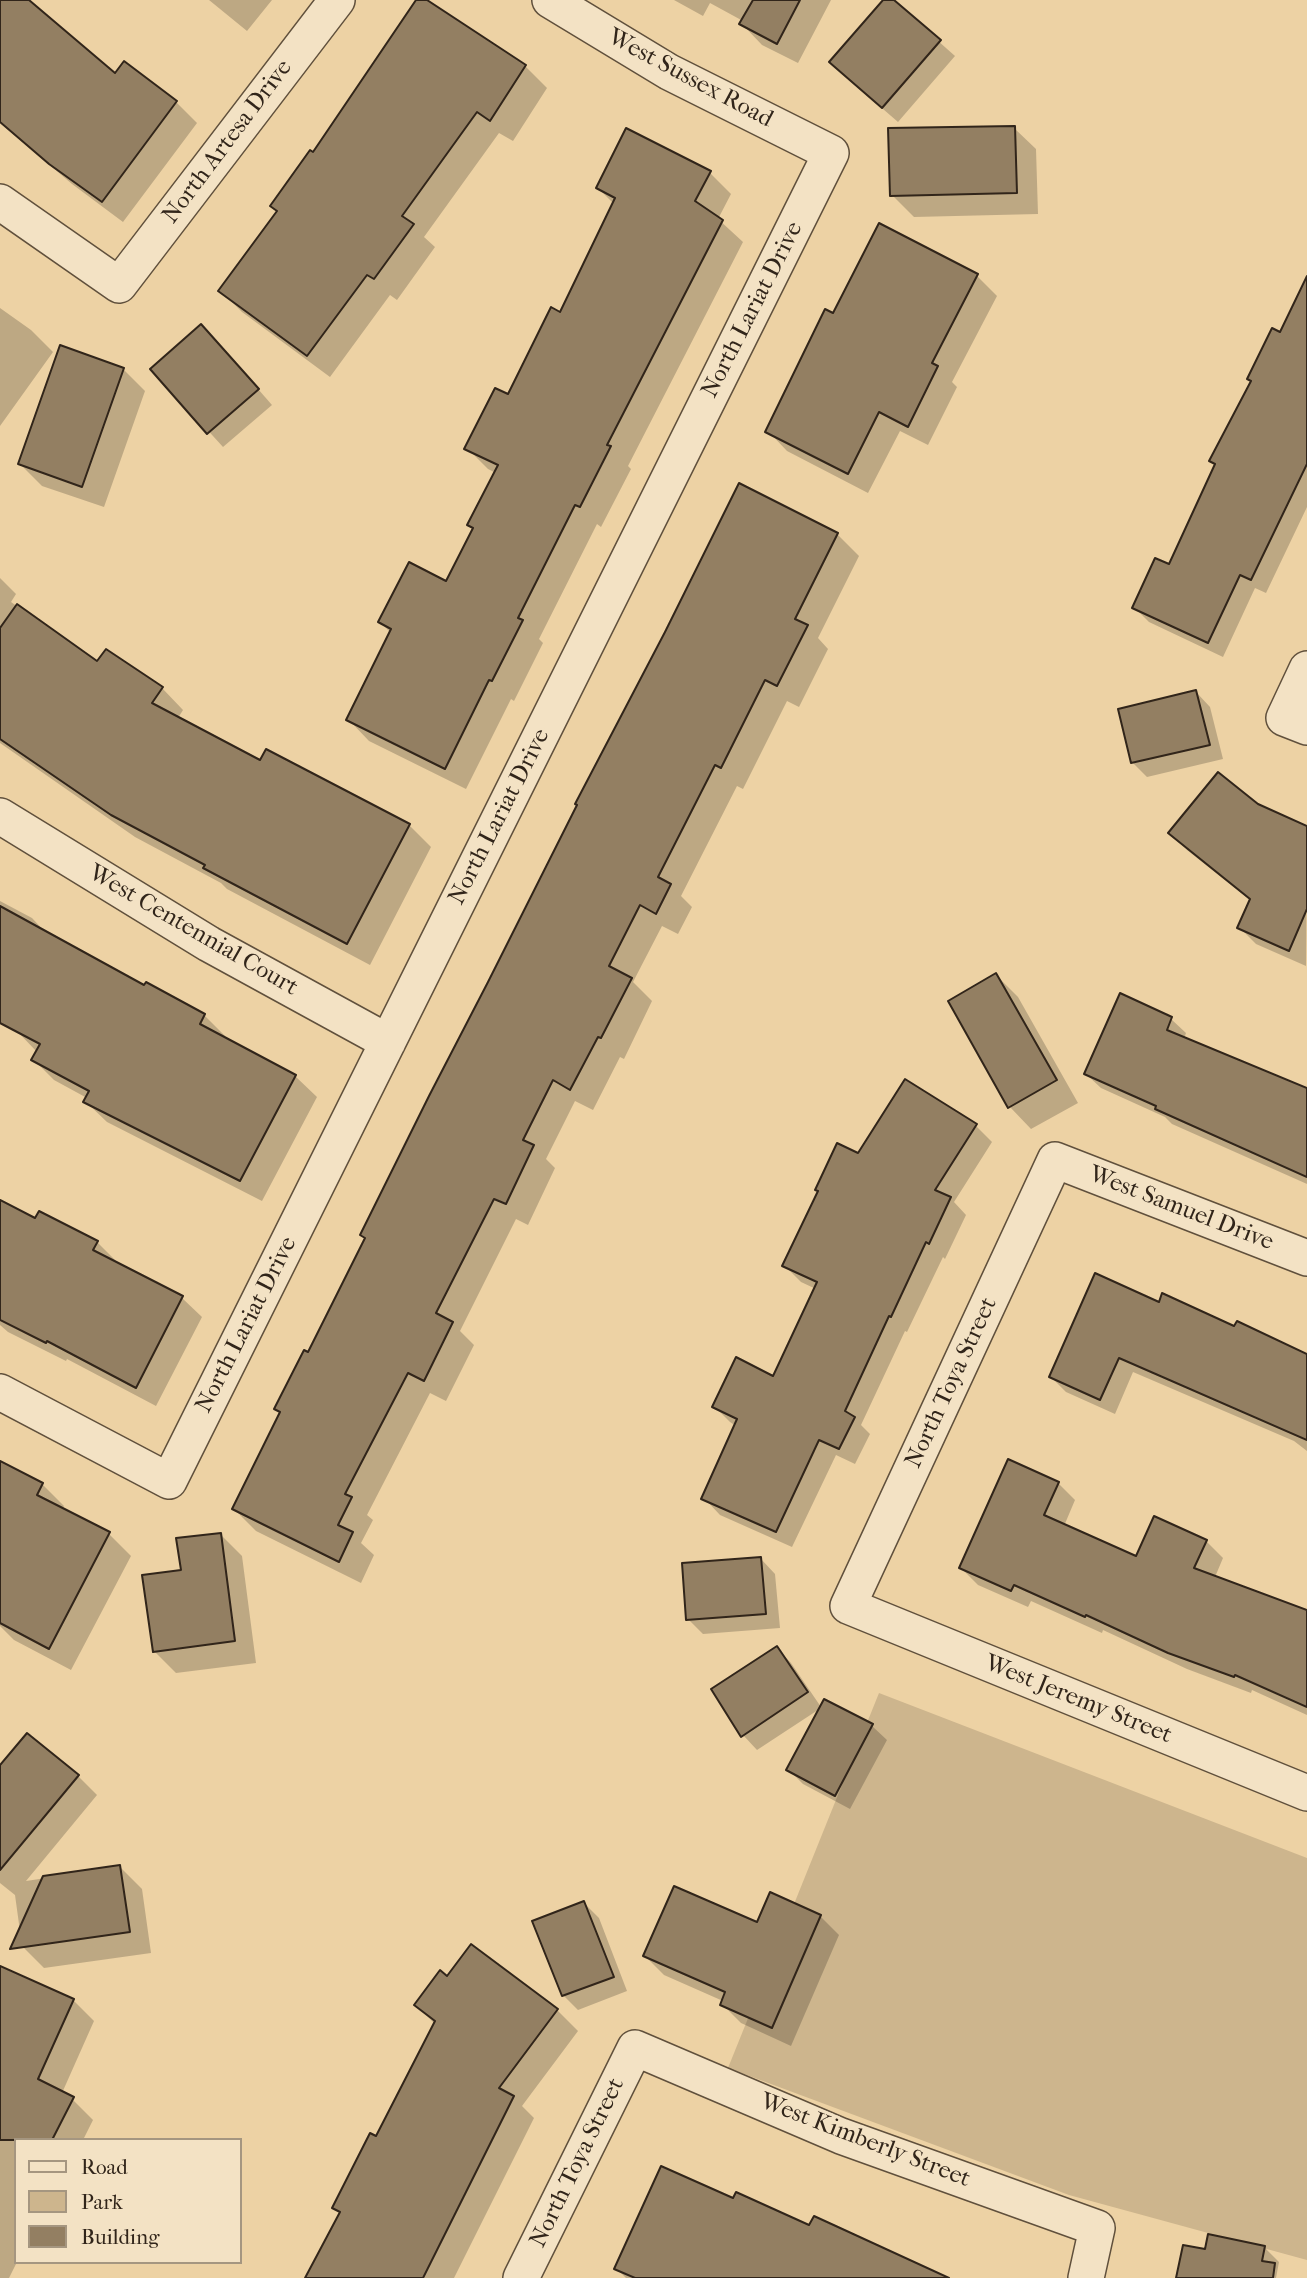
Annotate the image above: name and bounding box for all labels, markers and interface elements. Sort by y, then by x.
street label: West Sussex Road [603,23,777,135]
street label: North Artesa Drive [157,55,299,229]
street label: North Lariat Drive [696,217,810,403]
street label: North Lariat Drive [443,724,557,910]
street label: West Centennial Court [83,859,303,1003]
street label: West Samuel Drive [1085,1161,1277,1257]
street label: North Lariat Drive [190,1232,304,1418]
street label: North Toya Street [900,1293,1004,1473]
street label: West Jeremy Street [980,1649,1176,1751]
street label: North Toya Street [525,2074,631,2252]
street label: West Kimberly Street [756,2088,974,2194]
legend [14,2138,242,2264]
text: Road [81,2155,128,2179]
text: Park [81,2190,123,2214]
text: Building [81,2225,159,2249]

